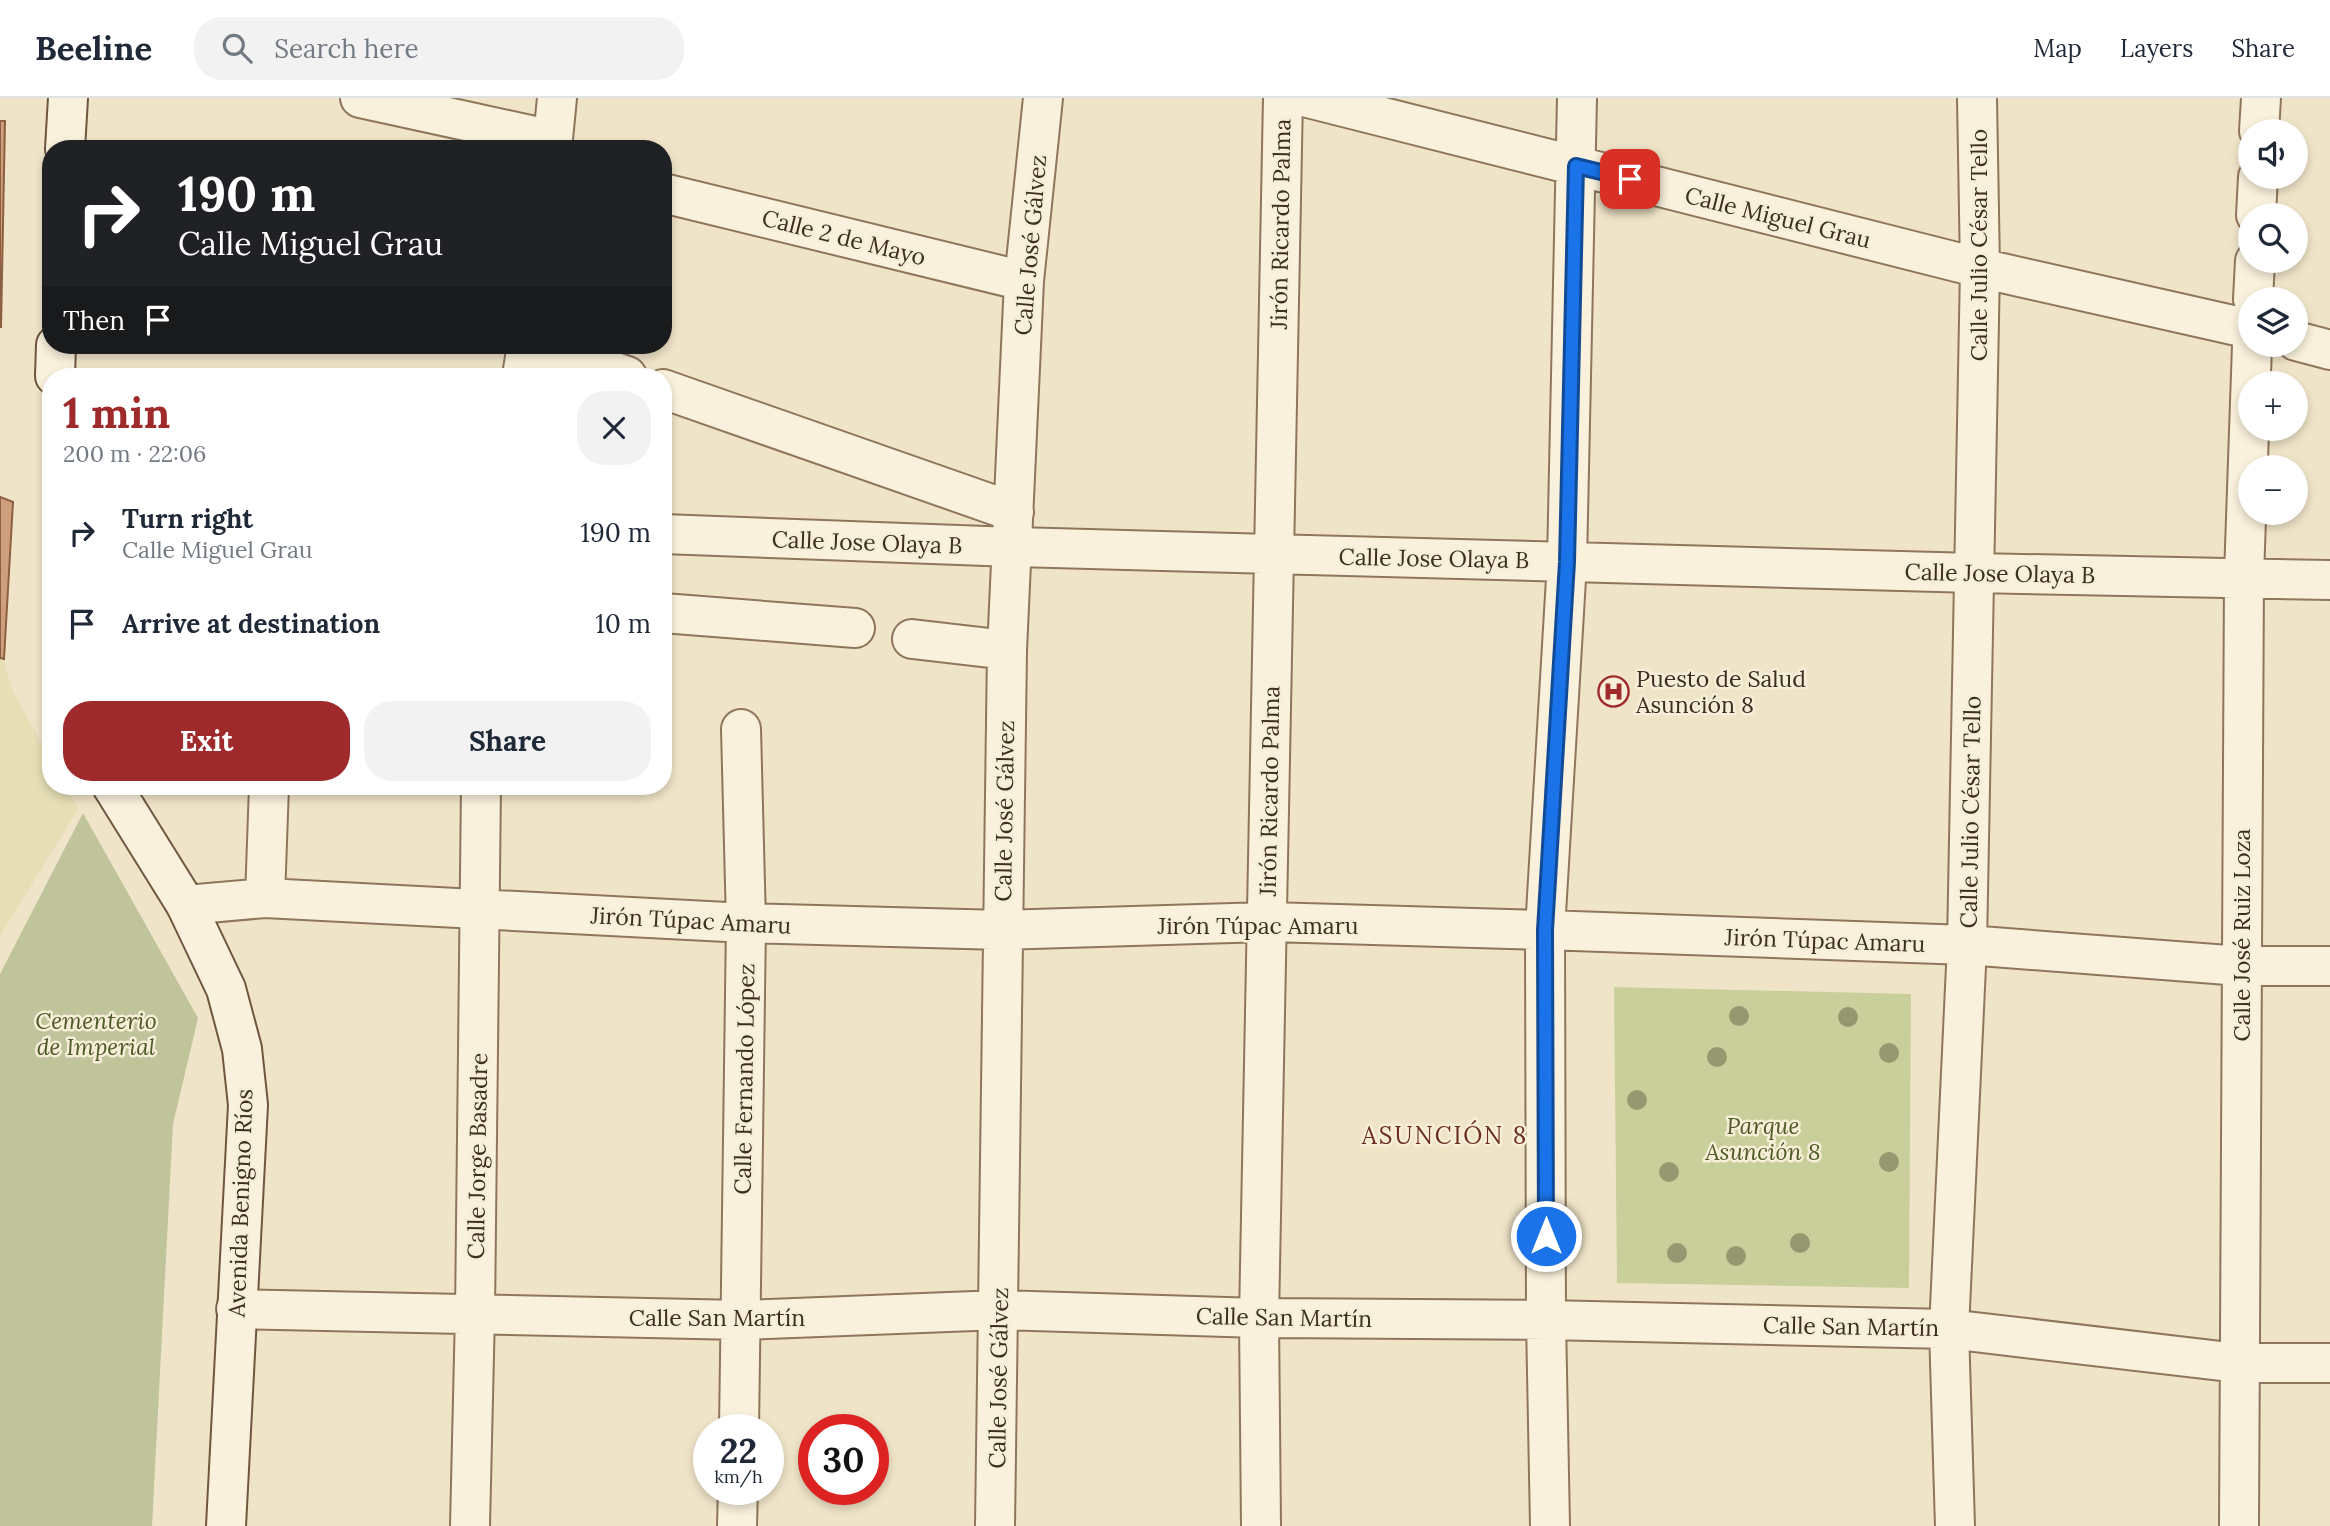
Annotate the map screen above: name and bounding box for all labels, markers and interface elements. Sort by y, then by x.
search box [194,17,684,80]
text: Beeline [35,27,152,69]
icon: search [218,29,256,67]
text: Search here [274,32,419,65]
text: Map [2033,33,2082,64]
text: Layers [2120,33,2193,64]
text: Share [2231,33,2295,64]
street label: Jirón Ricardo Palma [1264,118,1296,331]
map controls [2238,119,2308,525]
button: sound [2238,119,2308,189]
street label: Calle Julio César Tello [1964,129,1993,361]
pin [1600,149,1660,209]
street label: Calle José Gálvez [1008,153,1052,337]
icon: arrive [1611,160,1649,198]
text: 190 m [178,162,315,224]
icon: right [63,168,154,259]
street label: Calle Miguel Grau [1682,180,1874,254]
street label: Calle 2 de Mayo [759,203,929,271]
button: search [2238,203,2308,273]
text: Calle Miguel Grau [178,223,443,264]
button: layers [2238,287,2308,357]
icon: arrive [139,301,177,339]
text: Then [63,304,125,337]
button: + [2238,371,2308,441]
text: 1 min [63,386,170,440]
button: close [577,391,651,465]
text: 200 m · 22:06 [63,439,206,468]
button: − [2238,455,2308,525]
text: Turn right [122,502,253,535]
icon: right [63,514,101,552]
text: 190 m [580,516,651,549]
street label: Calle Jose Olaya B [771,524,963,560]
text: Calle Miguel Grau [122,535,313,564]
street label: Calle Jose Olaya B [1338,542,1530,574]
street label: Calle Jose Olaya B [1904,557,2096,589]
icon: arrive [63,605,101,643]
text: Arrive at destination [122,607,380,640]
text: 10 m [595,607,651,640]
place label: Puesto de Salud Asunción 8 [1635,664,1806,719]
hospital icon: Puesto de Salud Asunción 8 [1596,674,1630,708]
street label: Jirón Ricardo Palma [1253,685,1285,898]
street label: Calle Julio César Tello [1953,695,1987,929]
button: Exit [63,701,350,781]
button: Share [364,701,651,781]
street label: Calle José Gálvez [988,720,1020,902]
street label: Calle José Ruiz Loza [2227,828,2256,1041]
street label: Jirón Túpac Amaru [589,900,792,940]
street label: Jirón Túpac Amaru [1157,911,1359,940]
street label: Jirón Túpac Amaru [1723,922,1926,958]
street label: Calle Fernando López [727,963,761,1195]
park label: Cementerio de Imperial [35,1006,157,1061]
street label: Calle Jorge Basadre [461,1052,493,1260]
street label: Avenida Benigno Ríos [221,1088,258,1319]
park label: Parque Asunción 8 [1704,1111,1821,1166]
district label: ASUNCIÓN 8 [1361,1120,1528,1151]
position arrow [1509,1199,1583,1273]
street label: Calle José Gálvez [982,1287,1014,1469]
street label: Calle San Martín [1196,1301,1372,1333]
street label: Calle San Martín [629,1303,805,1332]
street label: Calle San Martín [1763,1310,1939,1342]
speed limit sign: 30 [798,1414,889,1505]
text: 22 [720,1428,757,1473]
text: km/h [714,1465,763,1488]

